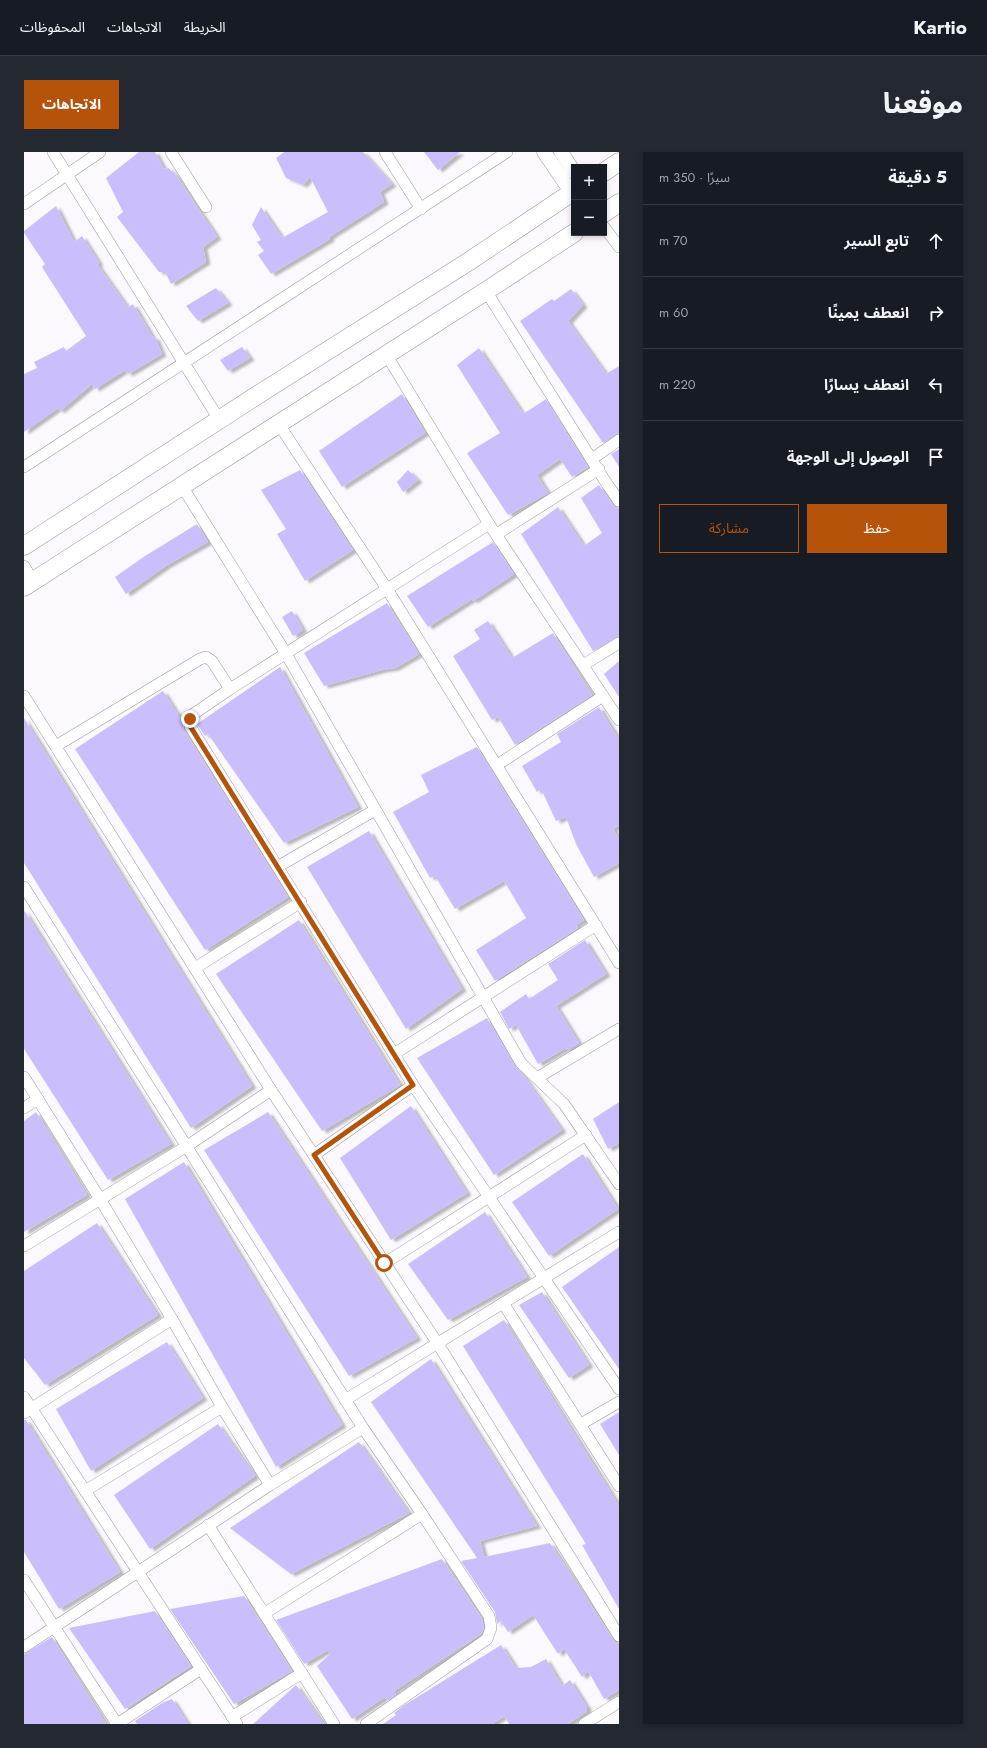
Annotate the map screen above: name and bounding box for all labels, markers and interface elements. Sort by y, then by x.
text: Kartio [913,14,967,41]
text: المحفوظات [20,17,85,37]
text: الاتجاهات [107,17,162,37]
text: الخريطة [184,17,226,37]
button: الاتجاهات [24,80,119,129]
text: موقعنا [883,83,963,124]
map controls [571,164,607,236]
button: + [571,164,607,200]
text: 5 دقيقة [888,165,947,189]
text: سيرًا · 350 m [659,168,730,187]
button: − [571,200,607,236]
text: تابع السير [844,230,909,252]
icon: ahead [925,230,947,252]
text: 70 m [659,231,688,250]
text: انعطف يمينًا [828,302,909,324]
icon: right [925,302,947,324]
text: 60 m [659,303,688,322]
text: انعطف يسارًا [824,374,909,396]
icon: left [925,374,947,396]
text: 220 m [659,375,696,394]
text: الوصول إلى الوجهة [787,446,909,468]
icon: arrive [925,446,947,468]
button: مشاركة [659,504,799,553]
button: حفظ [807,504,947,553]
route end [181,710,199,728]
route start [375,1254,393,1272]

